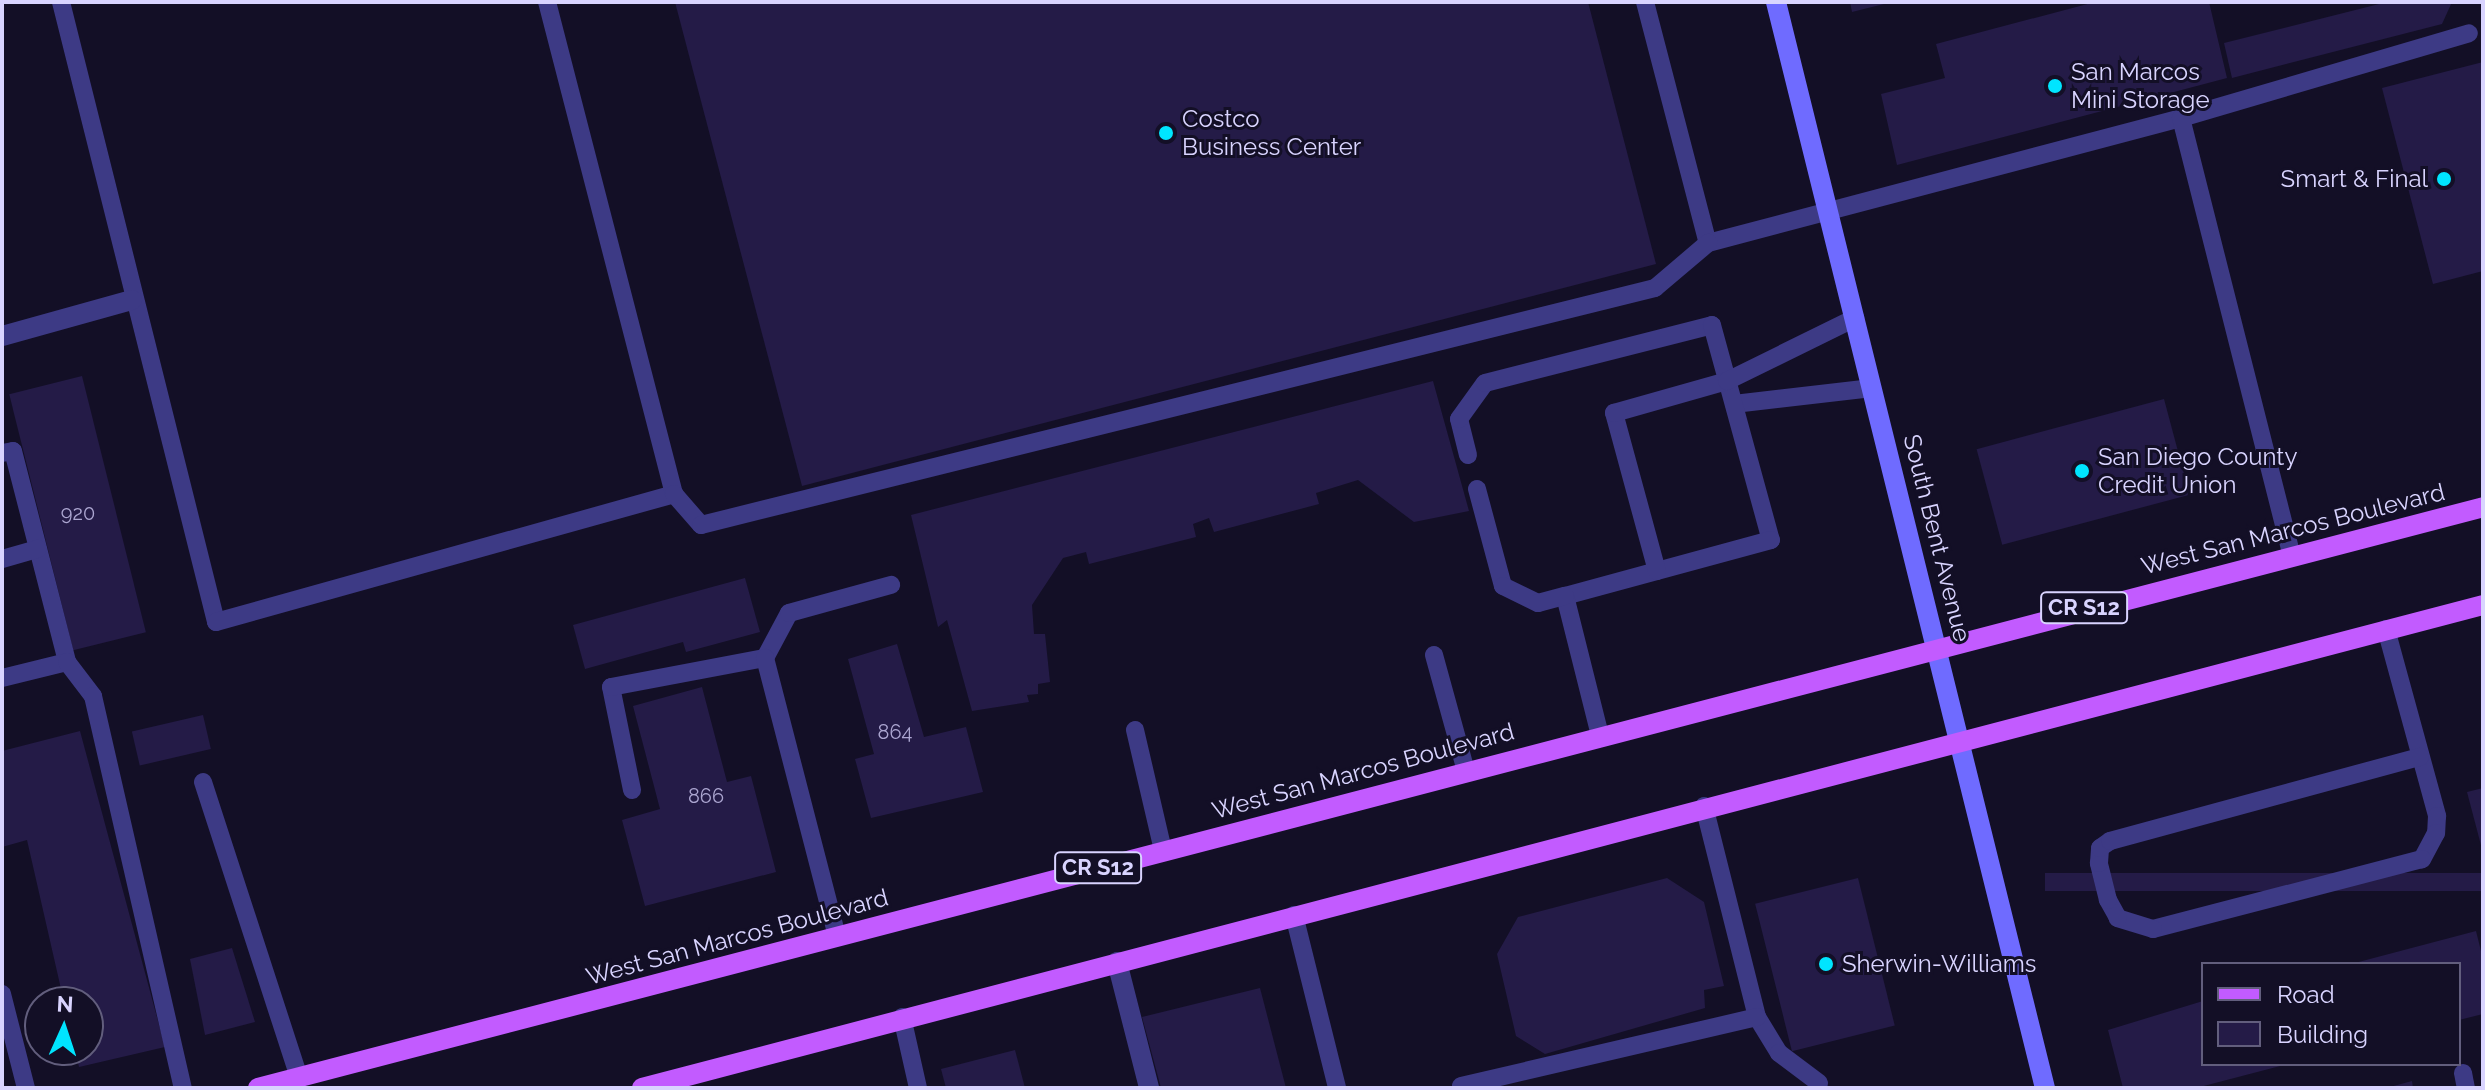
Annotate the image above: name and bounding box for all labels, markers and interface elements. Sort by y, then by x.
place label: San Marcos Mini Storage [2071,58,2209,114]
marker: San Marcos Mini Storage [2046,77,2064,95]
place label: Costco Business Center [1182,105,1361,161]
marker: Costco Business Center [1157,124,1175,142]
place label: Smart & Final [2281,165,2428,193]
marker: Smart & Final [2435,170,2453,188]
street label: South Bent Avenue [1897,431,1977,645]
place label: San Diego County Credit Union [2098,443,2297,499]
marker: San Diego County Credit Union [2073,462,2091,480]
street label: West San Marcos Boulevard [2138,477,2448,581]
house number: 920 [61,501,95,525]
road number: CR S12 [2040,590,2128,626]
street label: West San Marcos Boulevard [1209,717,1517,825]
house number: 864 [878,720,912,744]
house number: 866 [688,784,724,808]
road number: CR S12 [1054,850,1142,886]
street label: West San Marcos Boulevard [583,883,891,991]
place label: Sherwin-Williams [1842,950,2036,978]
marker: Sherwin-Williams [1817,955,1835,973]
legend [2201,962,2461,1066]
text: Road [2277,980,2335,1009]
north arrow [24,986,104,1066]
text: N [56,991,74,1017]
text: Building [2277,1020,2368,1049]

